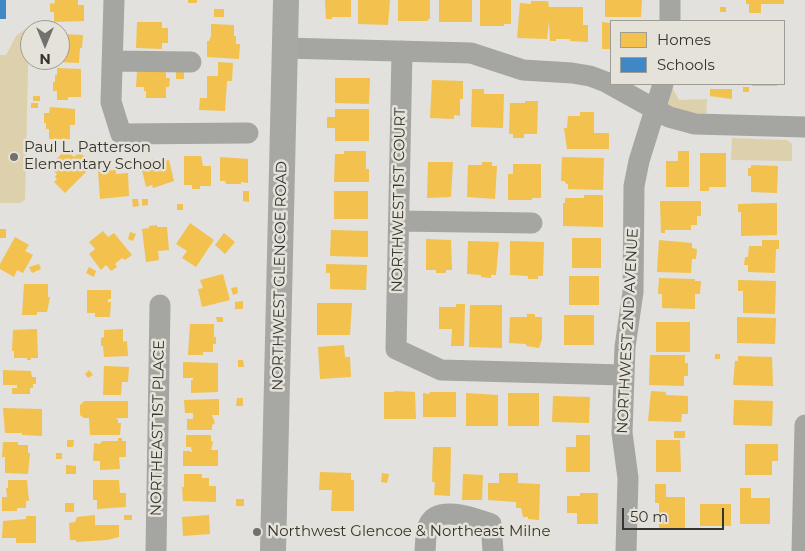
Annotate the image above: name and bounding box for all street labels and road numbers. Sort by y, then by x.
street label: NORTHWEST 1ST COURT [388,107,410,293]
street label: NORTHWEST GLENCOE ROAD [269,161,291,391]
street label: NORTHWEST 2ND AVENUE [614,228,642,434]
street label: NORTHEAST 1ST PLACE [147,340,169,516]

